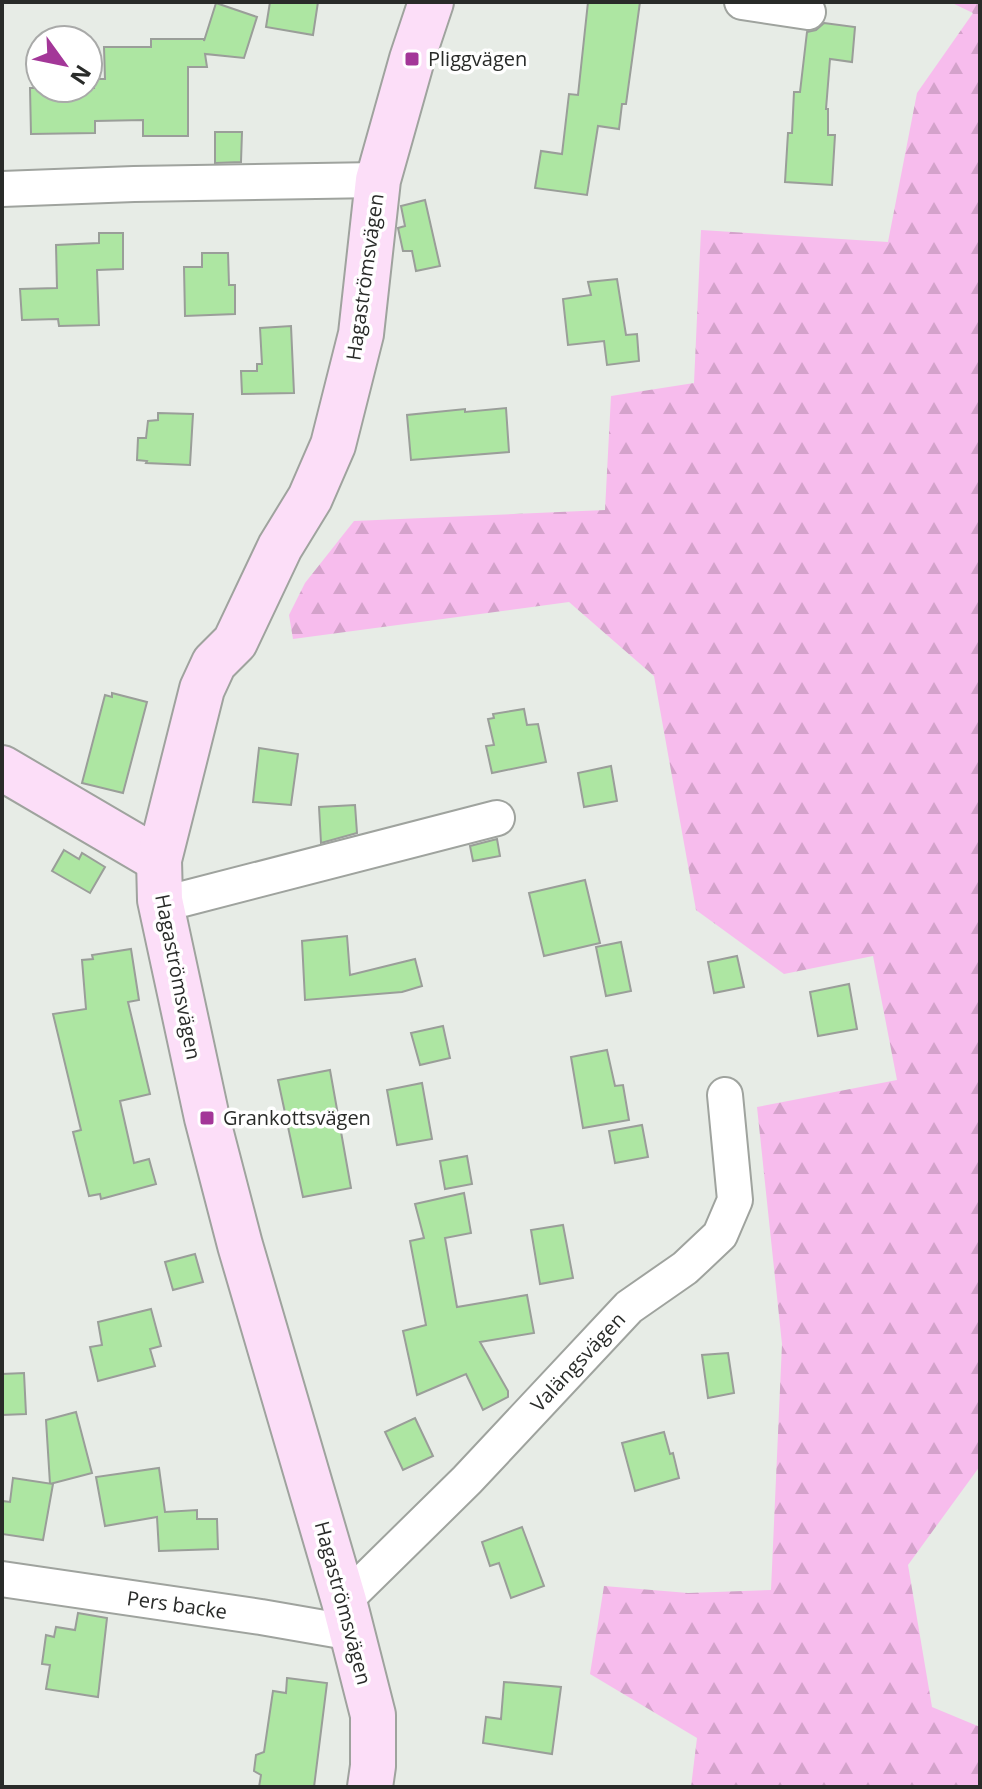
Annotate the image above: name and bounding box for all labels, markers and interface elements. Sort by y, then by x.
north arrow [24,24,104,104]
place label: Pliggvägen [428,45,527,72]
marker: Pliggvägen [403,50,421,68]
text: N [64,60,99,91]
street label: Hagaströmsvägen [339,192,390,362]
street label: Hagaströmsvägen [149,892,208,1062]
place label: Grankottsvägen [223,1104,371,1131]
marker: Grankottsvägen [198,1109,216,1127]
street label: Valängsvägen [524,1306,631,1417]
street label: Hagaströmsvägen [309,1518,378,1688]
street label: Pers backe [125,1584,229,1625]

